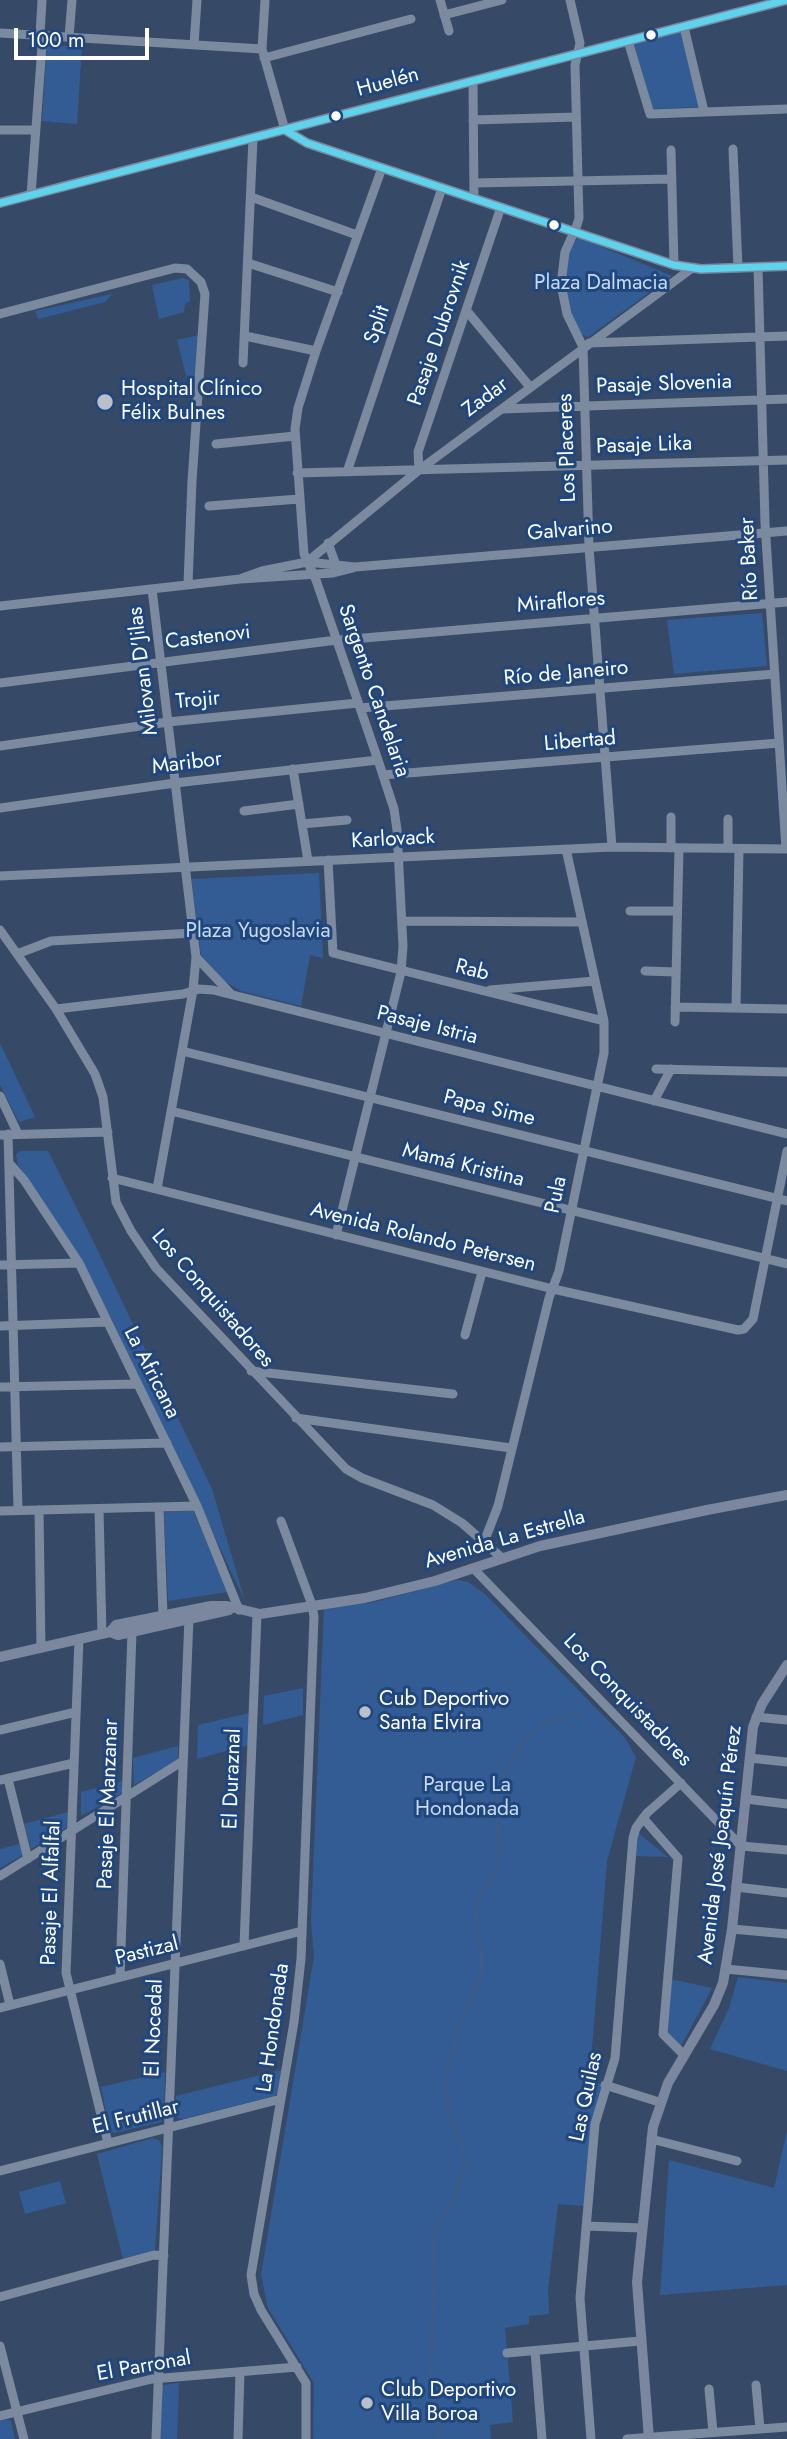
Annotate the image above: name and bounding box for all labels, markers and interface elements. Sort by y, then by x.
scale bar [18,14,152,58]
text: 100 m [27,25,84,55]
unlabelled marker [644,28,658,42]
street label: Huelén [354,63,422,103]
unlabelled marker [329,109,343,123]
unlabelled marker [547,218,561,232]
street label: Pasaje Dubrovnik [403,257,477,409]
park label: Plaza Dalmacia [534,271,668,297]
street label: Split [360,303,396,347]
street label: Pasaje Slovenia [596,370,732,400]
street label: Zadar [458,373,514,423]
place label: Hospital Clínico Félix Bulnes [121,377,262,427]
marker: Hospital Clínico Félix Bulnes [95,392,115,412]
street label: Los Placeres [554,393,582,503]
street label: Pasaje Lika [596,432,692,460]
street label: Galvarino [526,515,614,547]
street label: Río Baker [735,517,765,601]
street label: Miraflores [516,587,606,619]
street label: Sargento Candelaria [332,601,414,781]
street label: Milovan D'Jilas [124,605,164,737]
street label: Castenovi [164,620,252,656]
street label: Río de Janeiro [503,656,629,692]
street label: Trojir [175,687,221,715]
street label: Libertad [543,726,617,758]
street label: Maribor [151,747,223,781]
street label: Karlovack [351,825,435,855]
park label: Plaza Yugoslavia [185,919,331,945]
street label: Rab [453,955,491,987]
street label: Pasaje Istria [374,1001,480,1051]
street label: Papa Sime [441,1085,537,1133]
street label: Mamá Kristina [400,1139,526,1193]
street label: Pula [541,1174,573,1216]
street label: Avenida Rolando Petersen [308,1198,538,1278]
street label: Los Conquistadores [145,1225,279,1373]
street label: La Africana [117,1323,185,1423]
street label: Avenida La Estrella [422,1505,588,1575]
street label: Los Conquistadores [557,1630,697,1772]
place label: Cub Deportivo Santa Elvira [379,1687,509,1737]
marker: Cub Deportivo Santa Elvira [357,1704,373,1720]
street label: Pasaje El Manzanar [93,1718,125,1890]
street label: Avenida José Joaquín Pérez [694,1724,748,1966]
street label: El Duraznal [219,1728,247,1830]
park label: Parque La Hondonada [415,1773,519,1823]
street label: Pasaje El Alfalfal [37,1820,67,1966]
street label: Pastizal [113,1932,181,1972]
street label: La Hondonada [252,1962,296,2094]
street label: El Nocedal [141,1979,169,2077]
street label: Las Quilas [565,2050,609,2144]
street label: El Frutillar [90,2095,182,2141]
street label: El Parronal [95,2346,193,2388]
place label: Club Deportivo Villa Boroa [381,2378,516,2428]
marker: Club Deportivo Villa Boroa [359,2395,375,2411]

